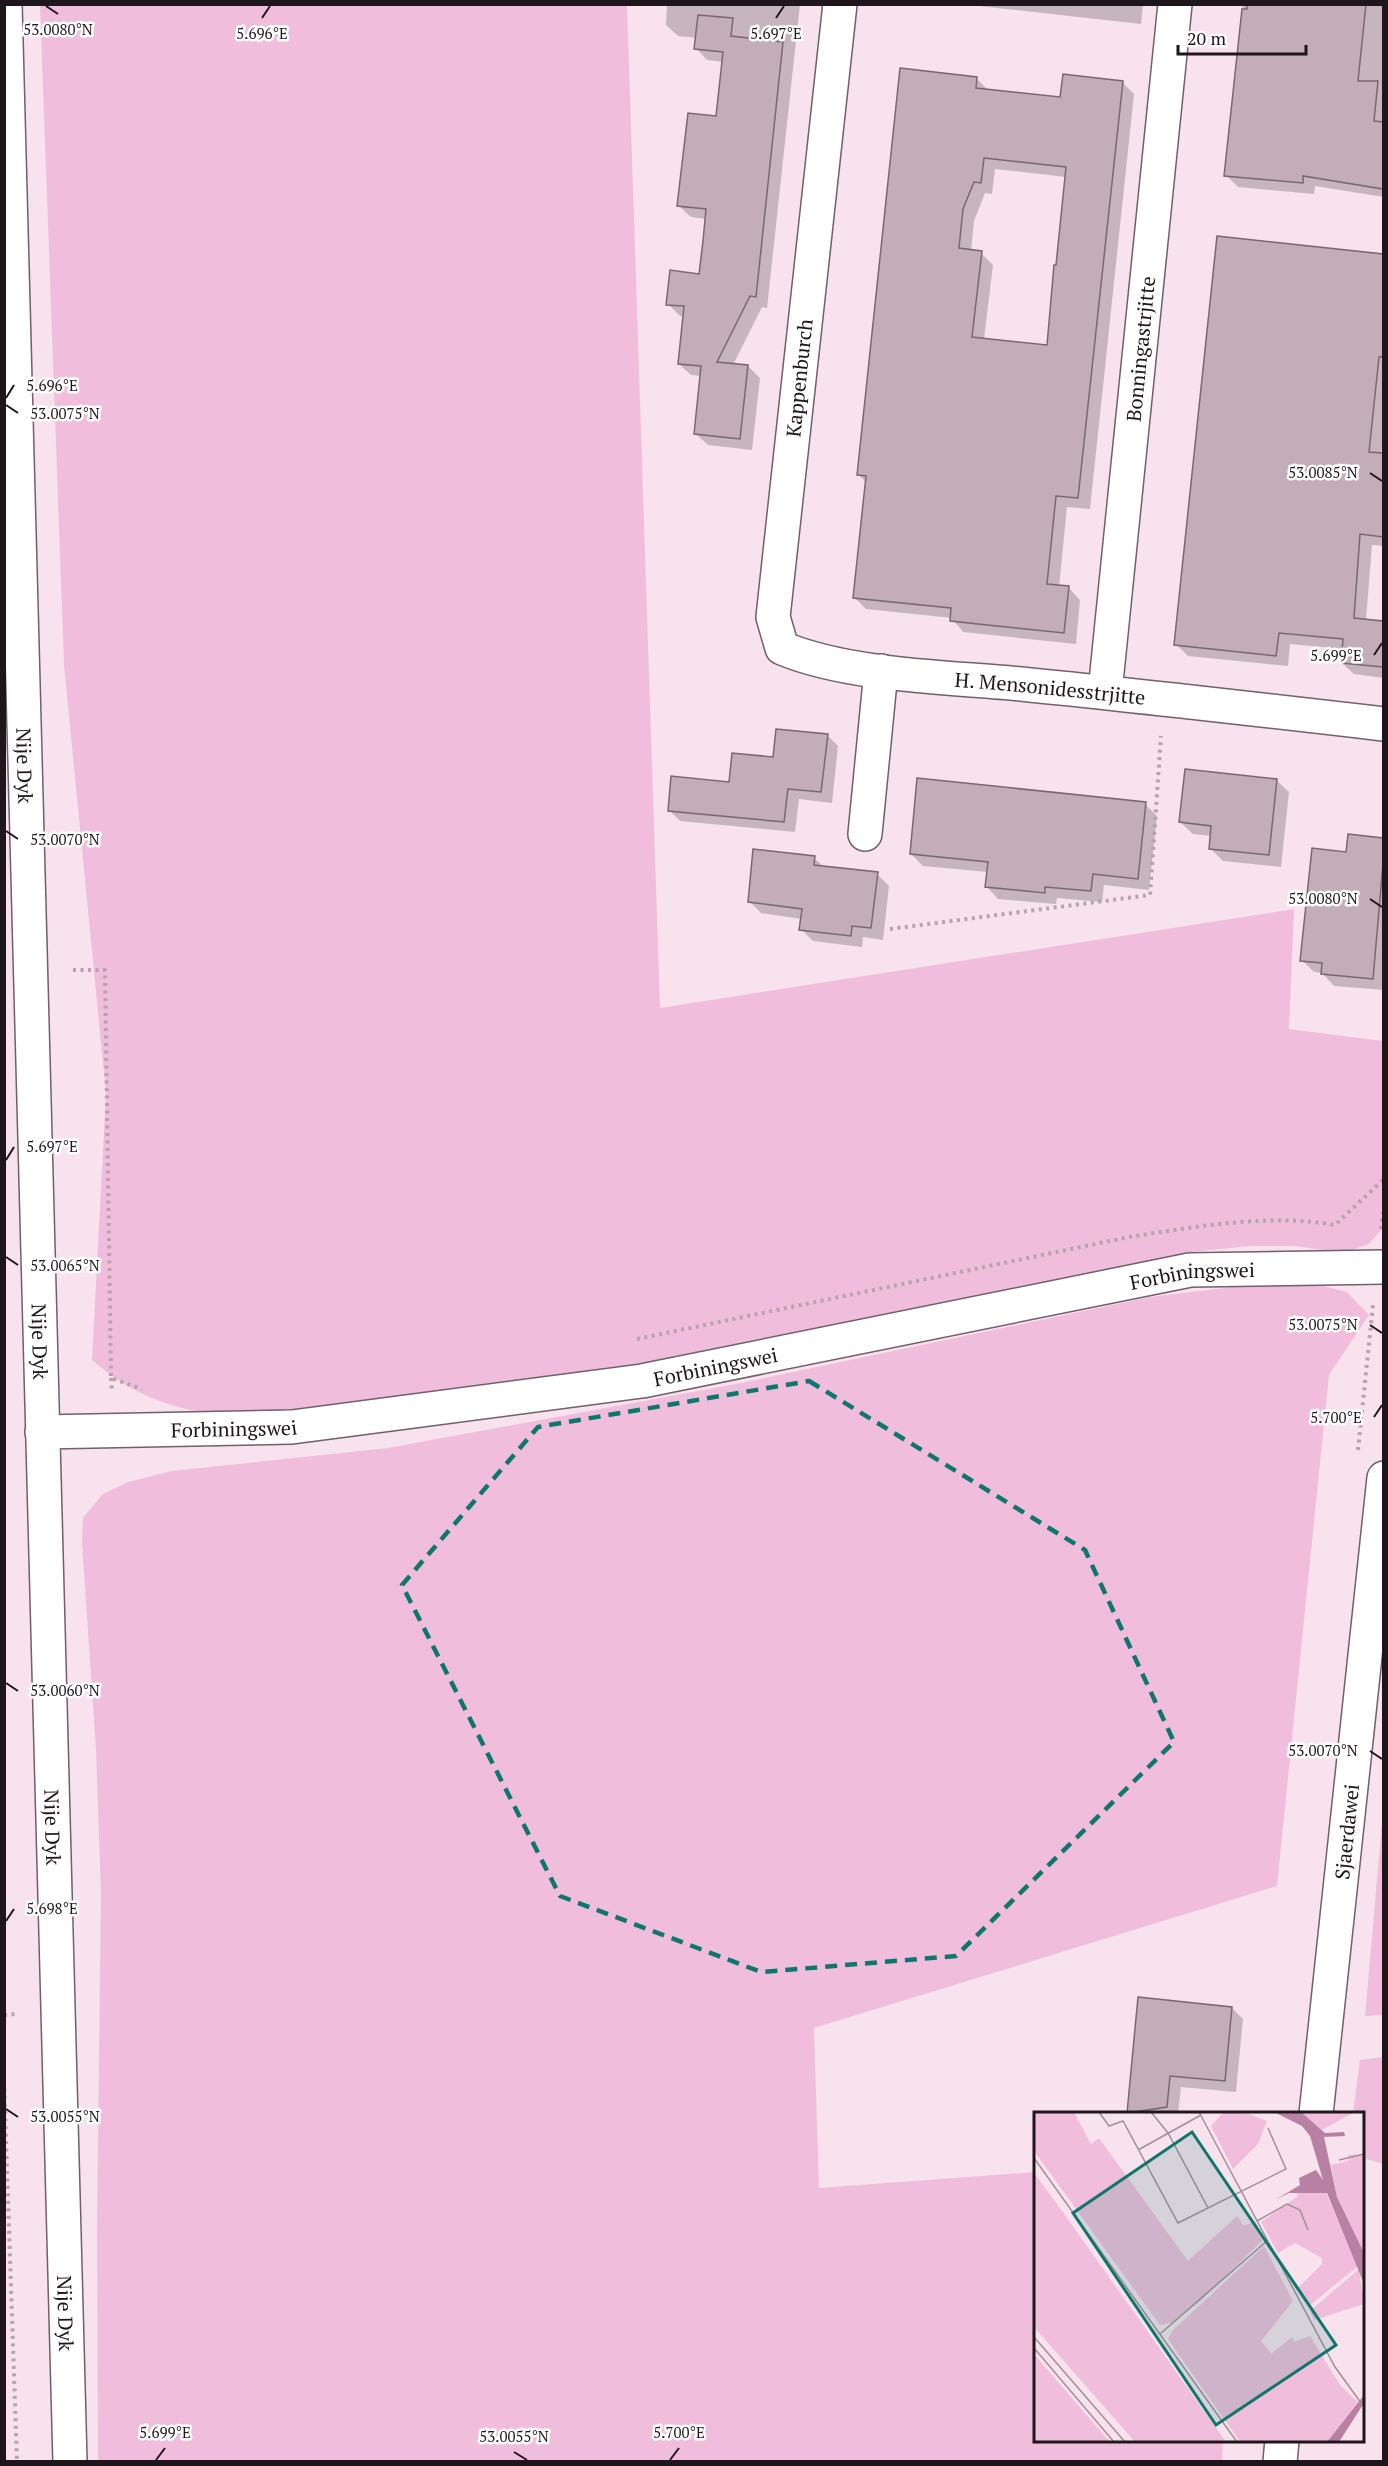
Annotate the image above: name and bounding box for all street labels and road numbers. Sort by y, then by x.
street label: Bonningastrjitte [1119,275,1161,423]
street label: Kappenburch [779,317,819,438]
street label: H. Mensonidesstrjitte [954,665,1147,710]
street label: Nije Dyk [11,727,40,805]
street label: Forbiningswei [1127,1255,1255,1295]
street label: Nije Dyk [26,1303,55,1381]
street label: Forbiningswei [651,1340,780,1392]
street label: Forbiningswei [171,1413,299,1443]
street label: Sjaerdawei [1328,1782,1365,1881]
street label: Nije Dyk [39,1789,68,1866]
street label: Nije Dyk [52,2275,81,2352]

